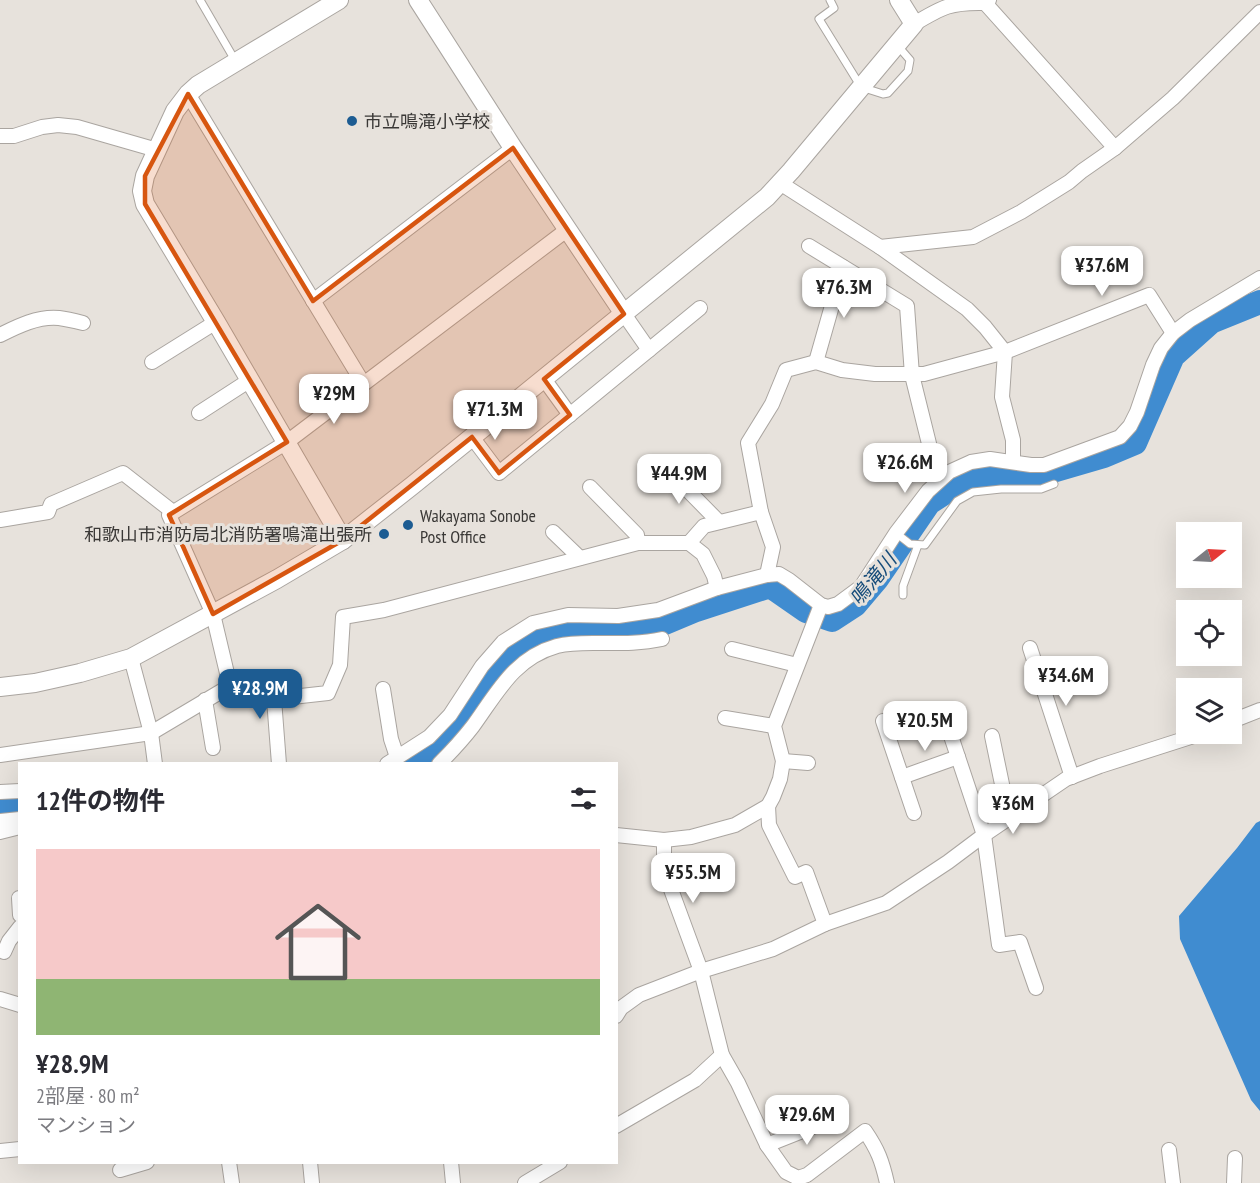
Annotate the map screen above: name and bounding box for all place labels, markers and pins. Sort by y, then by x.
place label: 市立鳴滝小学校 [364,110,490,133]
marker: 市立鳴滝小学校 [345,114,359,128]
pin: ¥37.6M [1053,246,1151,297]
pin: ¥76.3M [795,268,893,319]
pin: ¥29M [298,374,370,425]
pin: ¥71.3M [446,390,544,441]
pin: ¥26.6M [856,443,954,494]
pin: ¥44.9M [630,454,728,505]
place label: Wakayama Sonobe Post Office [420,504,536,548]
marker: Wakayama Sonobe Post Office [401,518,415,532]
place label: 和歌山市消防局北消防署鳴滝出張所 [84,523,372,546]
marker: 和歌山市消防局北消防署鳴滝出張所 [377,527,391,541]
pin: ¥34.6M [1017,656,1115,707]
pin: ¥28.9M [211,669,309,720]
pin: ¥20.5M [876,701,974,752]
pin: ¥36M [977,784,1049,835]
pin: ¥55.5M [644,853,742,904]
pin: ¥29.6M [758,1095,856,1146]

